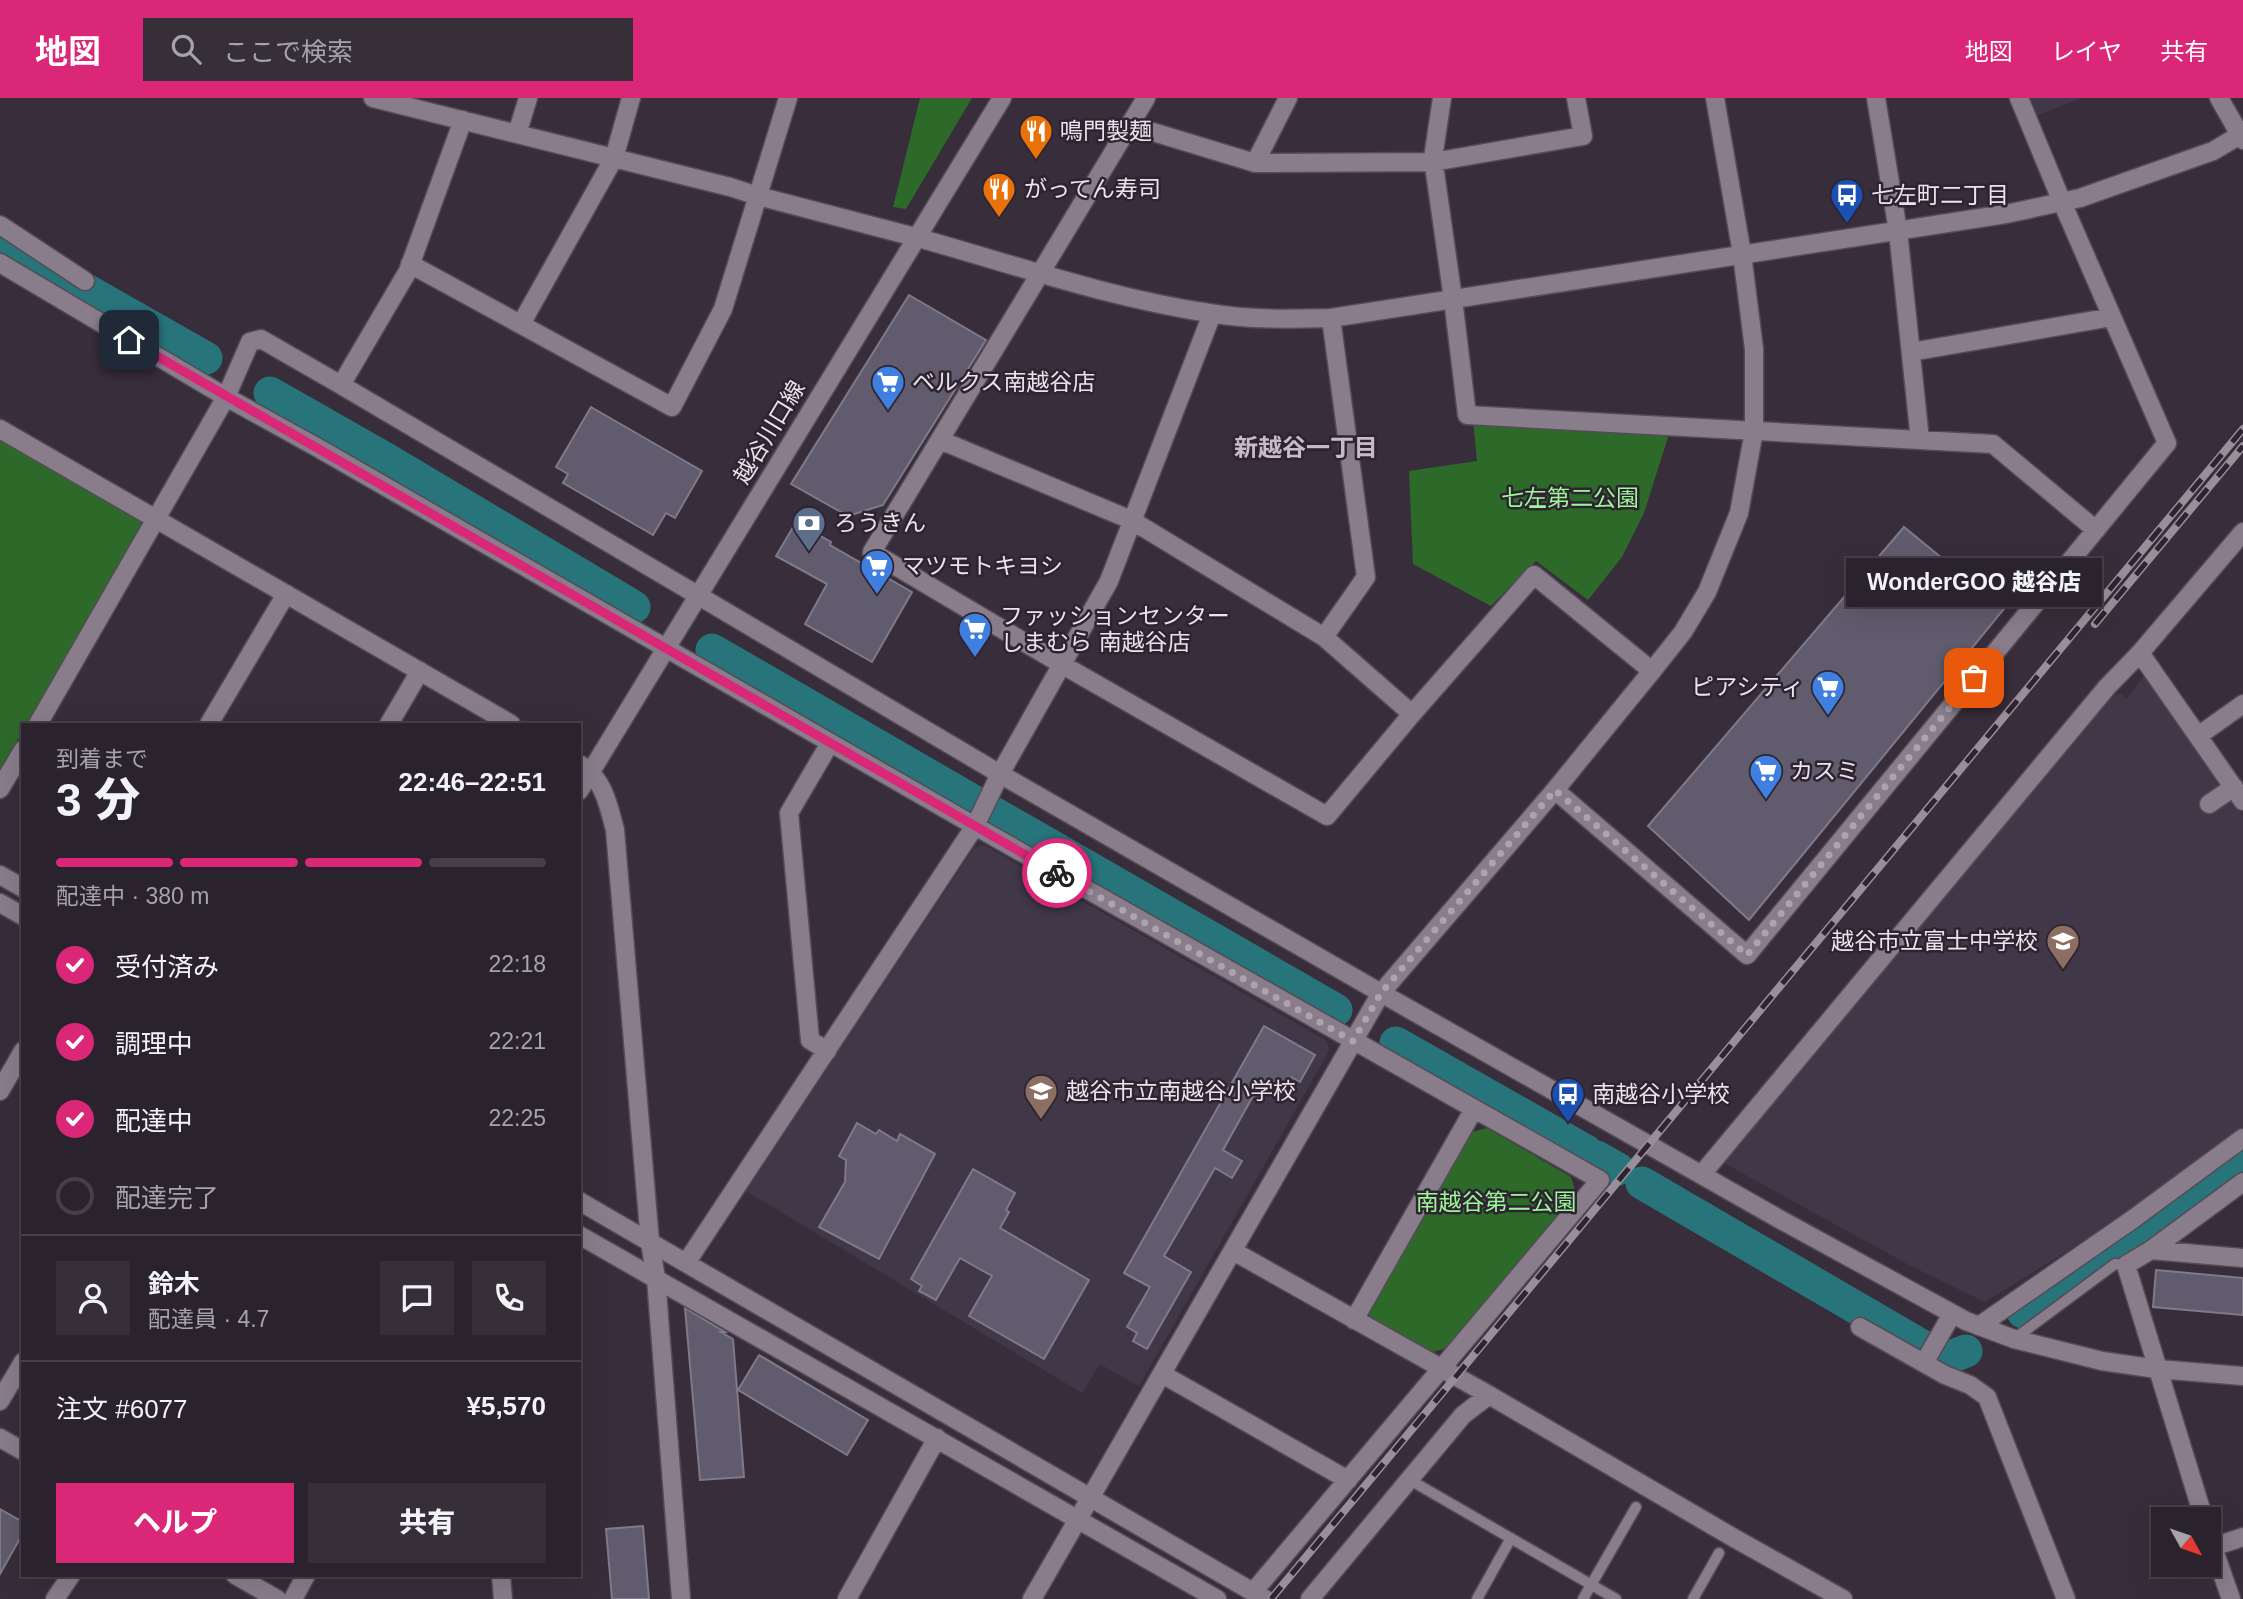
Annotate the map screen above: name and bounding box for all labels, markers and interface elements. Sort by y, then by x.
search box [143,18,633,81]
icon: search [167,30,205,68]
text: 地図 [35,33,101,70]
text: ここで検索 [223,37,353,67]
text: 地図 [1965,38,2013,65]
text: レイヤ [2051,38,2122,65]
text: 共有 [2160,38,2208,65]
restaurant icon: 鳴門製麺 [1017,112,1055,161]
place label: 鳴門製麺 [1060,118,1152,144]
restaurant icon: がってん寿司 [980,170,1018,219]
place label: がってん寿司 [1024,176,1161,202]
bus stop icon: 七左町二丁目 [1828,176,1866,225]
place label: 七左町二丁目 [1871,182,2009,208]
pin [99,310,159,370]
icon: home [110,321,148,359]
supermarket icon: ベルクス南越谷店 [869,363,907,412]
place label: ベルクス南越谷店 [912,369,1095,395]
street label: 越谷川口線 [728,376,810,488]
district label: 新越谷一丁目 [1234,434,1378,461]
park label: 七左第二公園 [1501,485,1639,511]
bank icon: ろうきん [790,504,828,553]
place label: ろうきん [834,510,926,536]
supermarket icon: マツモトキヨシ [858,547,896,596]
place label: マツモトキヨシ [902,553,1063,579]
callout: WonderGOO 越谷店 [1846,559,2102,608]
text: WonderGOO 越谷店 [1867,569,2081,595]
place label: ファッションセンター しまむら 南越谷店 [1000,603,1230,655]
supermarket icon: ファッションセンター しまむら 南越谷店 [956,610,994,659]
pin [1944,648,2004,708]
icon: bag [1955,659,1993,697]
supermarket icon: ピアシティ [1809,668,1847,717]
place label: ピアシティ [1691,674,1804,700]
text: 到着まで [56,746,148,772]
supermarket icon: カスミ [1747,752,1785,801]
place label: カスミ [1790,758,1859,784]
text: 22:46–22:51 [399,767,546,797]
text: 3 分 [56,774,140,826]
courier [1022,838,1092,908]
icon: bike [1038,854,1076,892]
text: 配達中 · 380 m [56,883,209,909]
school or university icon: 越谷市立富士中学校 [2044,922,2082,971]
place label: 越谷市立富士中学校 [1831,928,2038,954]
icon: check [56,946,94,984]
text: 22:18 [488,951,546,977]
text: 受付済み [115,952,219,982]
icon: check [56,1023,94,1061]
text: 22:21 [488,1028,546,1054]
text: 調理中 [115,1029,193,1059]
school or university icon: 越谷市立南越谷小学校 [1022,1072,1060,1121]
bus stop icon: 南越谷小学校 [1549,1075,1587,1124]
place label: 越谷市立南越谷小学校 [1066,1078,1296,1104]
place label: 南越谷小学校 [1592,1081,1730,1107]
icon: check [56,1100,94,1138]
text: 22:25 [488,1105,546,1131]
text: 配達中 [115,1106,193,1136]
text: 配達完了 [115,1183,219,1213]
park label: 南越谷第二公園 [1416,1189,1577,1215]
button: person [56,1261,130,1335]
button: chat [380,1261,454,1335]
button: phone [472,1261,546,1335]
text: 鈴木 [148,1269,200,1299]
text: 配達員 · 4.7 [148,1306,269,1332]
text: ¥5,570 [466,1391,546,1421]
text: 注文 #6077 [56,1394,188,1424]
button: ヘルプ [56,1483,294,1563]
button: 共有 [308,1483,546,1563]
north arrow [2151,1507,2221,1577]
map controls [2151,1507,2221,1577]

